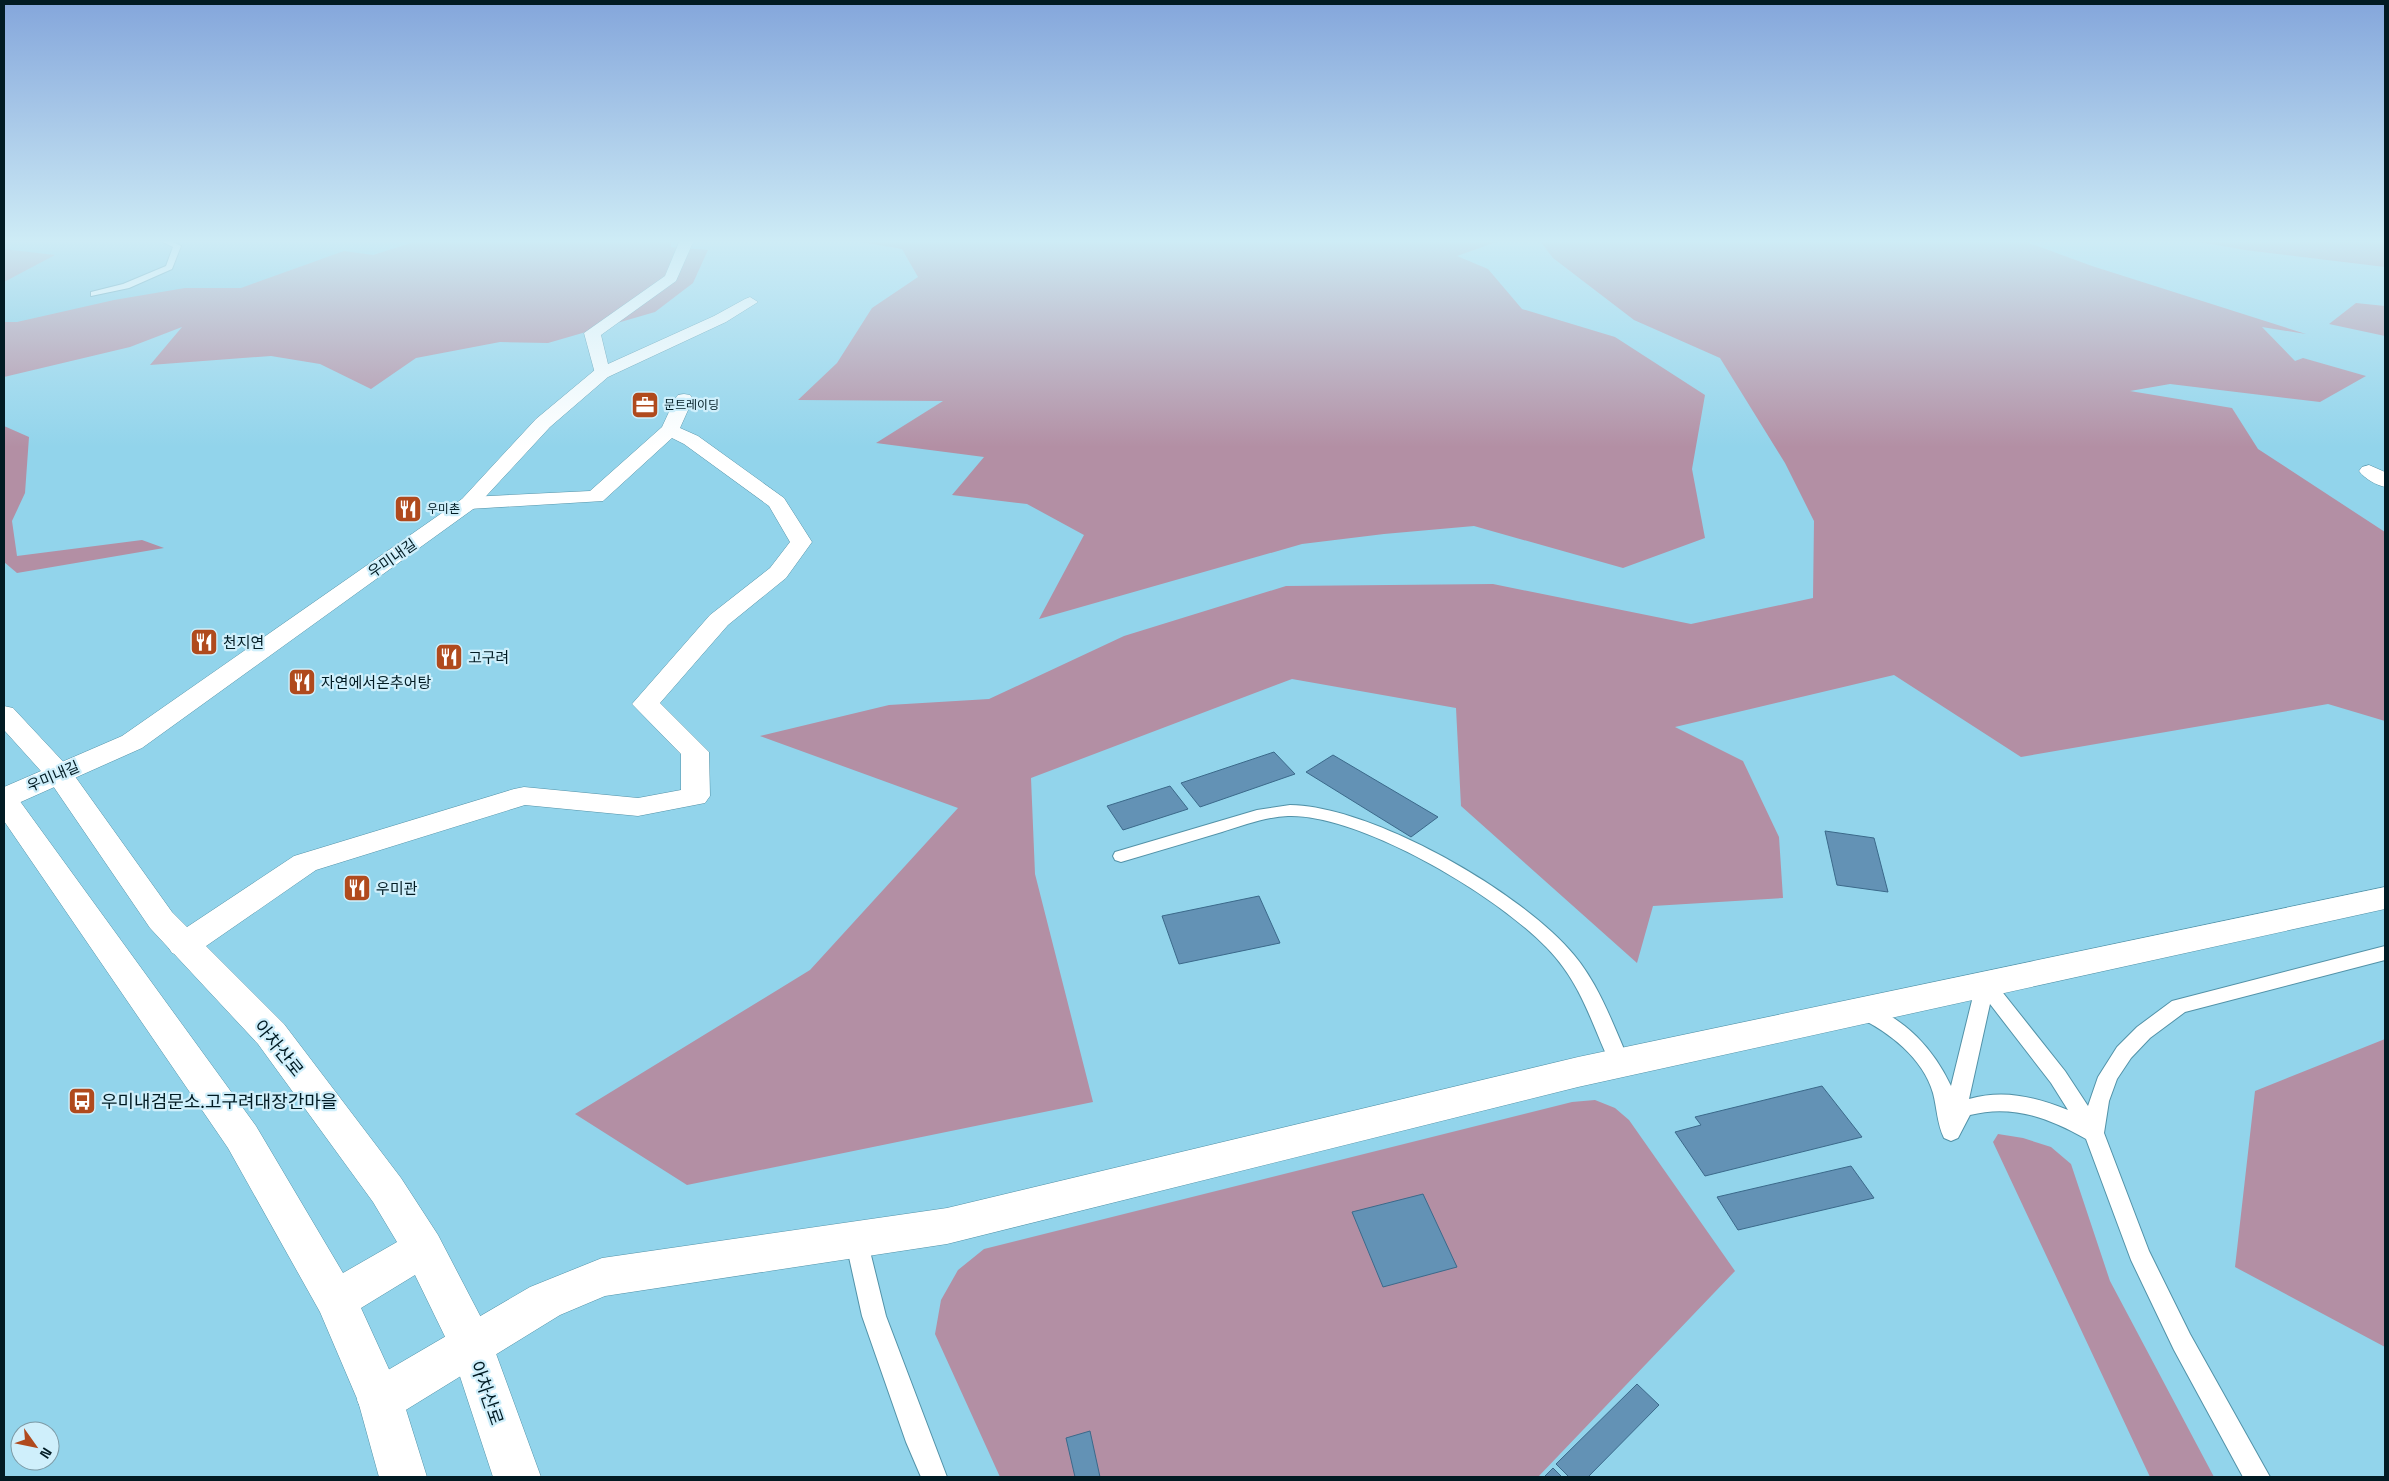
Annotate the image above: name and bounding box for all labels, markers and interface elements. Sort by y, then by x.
office icon: 문트레이딩 [630,390,660,420]
place label: 문트레이딩 [664,397,719,413]
restaurant icon: 우미촌 [393,494,423,524]
place label: 우미촌 [427,501,460,517]
street label: 우미내길 [364,534,420,582]
restaurant icon: 천지연 [189,627,219,657]
place label: 천지연 [223,633,264,652]
restaurant icon: 고구려 [434,642,464,672]
place label: 고구려 [468,648,509,667]
restaurant icon: 자연에서온추어탕 [287,667,317,697]
place label: 자연에서온추어탕 [321,673,432,692]
street label: 우미내길 [24,756,82,796]
restaurant icon: 우미관 [342,873,372,903]
place label: 우미관 [376,879,418,898]
street label: 아차산로 [249,1015,309,1081]
bus stop icon: 우미내검문소.고구려대장간마을 [67,1086,97,1116]
place label: 우미내검문소.고구려대장간마을 [101,1090,337,1113]
street label: 아차산로 [465,1358,509,1428]
north arrow [10,1421,60,1471]
text: N [36,1444,56,1462]

